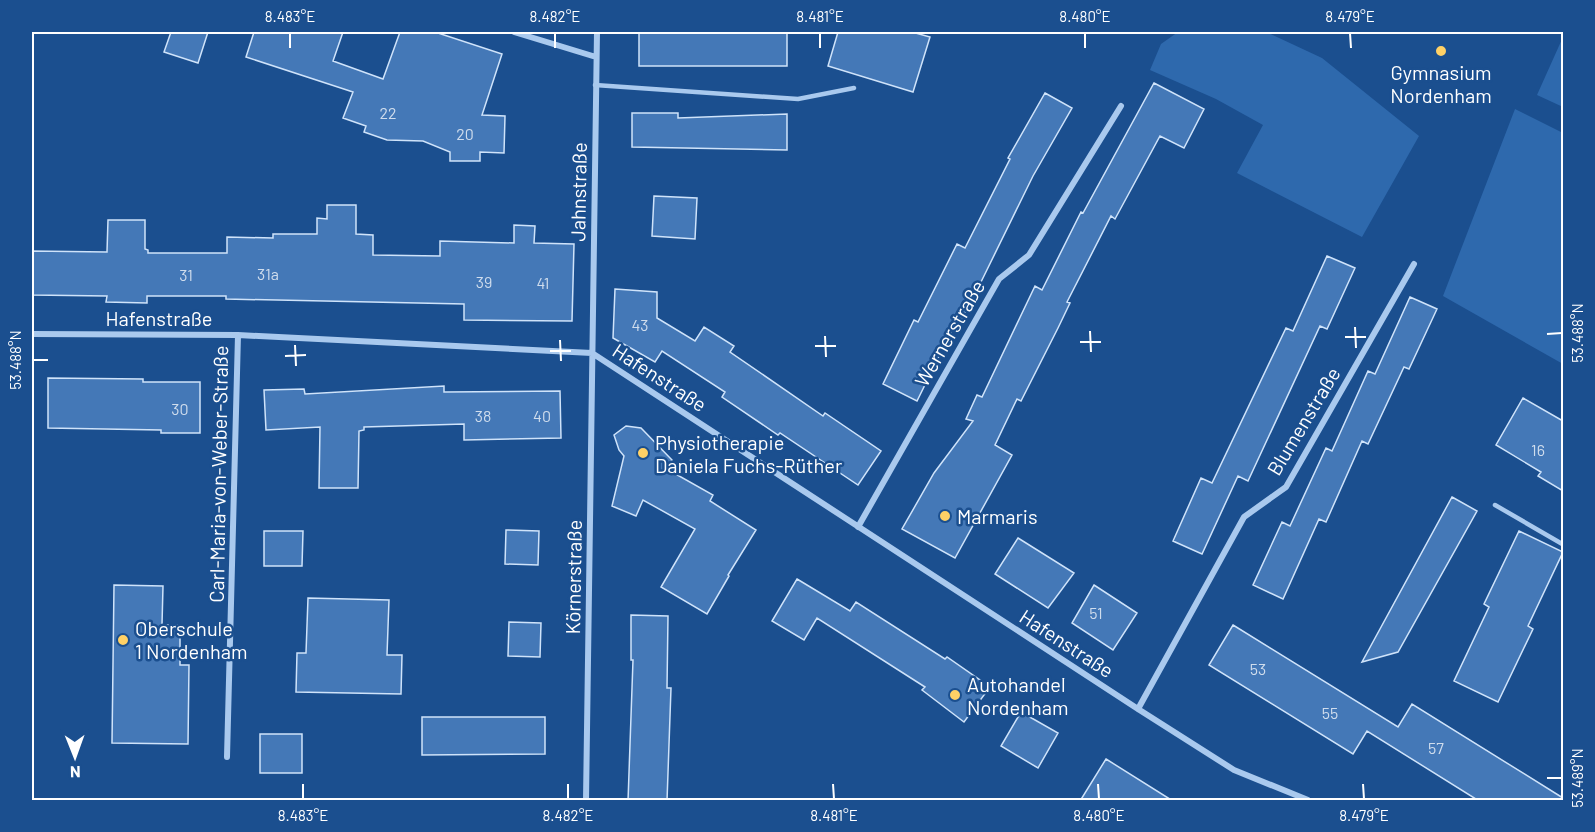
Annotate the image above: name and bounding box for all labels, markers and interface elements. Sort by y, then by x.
text: 8.483°E [265,7,315,25]
text: 8.482°E [530,7,580,25]
text: 8.481°E [796,7,844,25]
text: 8.480°E [1059,7,1111,25]
text: 8.479°E [1325,7,1375,25]
marker: Gymnasium Nordenham [1434,44,1448,58]
place label: Gymnasium Nordenham [1390,60,1492,107]
house number: 22 [379,103,397,122]
house number: 20 [456,124,474,143]
street label: Jahnstraße [565,142,591,242]
house number: 31a [257,264,279,283]
house number: 31 [179,265,193,284]
house number: 39 [476,272,492,291]
house number: 41 [537,273,549,292]
street label: Wernerstraße [909,275,989,391]
text: 53.488°N [1568,303,1586,363]
street label: Hafenstraße [106,306,212,330]
house number: 43 [631,315,649,334]
text: 53.488°N [6,330,24,390]
street label: Hafenstraße [609,338,711,416]
street label: Carl-Maria-von-Weber-Straße [204,345,232,603]
street label: Blumenstraße [1261,363,1345,479]
house number: 30 [171,399,189,418]
house number: 38 [475,406,491,425]
house number: 40 [533,406,551,425]
place label: Physiotherapie Daniela Fuchs-Rüther [655,430,842,477]
house number: 16 [1531,440,1545,459]
marker: Physiotherapie Daniela Fuchs-Rüther [636,446,650,460]
place label: Marmaris [957,504,1038,528]
marker: Marmaris [938,509,952,523]
street label: Körnerstraße [560,520,586,634]
house number: 51 [1089,603,1103,622]
street label: Hafenstraße [1016,604,1118,682]
place label: Oberschule 1 Nordenham [135,616,247,663]
marker: Oberschule 1 Nordenham [116,633,130,647]
house number: 53 [1250,659,1266,678]
place label: Autohandel Nordenham [967,672,1068,719]
marker: Autohandel Nordenham [948,688,962,702]
house number: 55 [1322,703,1338,722]
north arrow [45,727,105,787]
house number: 57 [1428,738,1444,757]
text: 53.489°N [1568,748,1586,808]
text: N [70,763,81,782]
text: 8.483°E [278,806,328,824]
text: 8.482°E [543,806,593,824]
text: 8.481°E [810,806,858,824]
text: 8.480°E [1073,806,1125,824]
text: 8.479°E [1339,806,1389,824]

